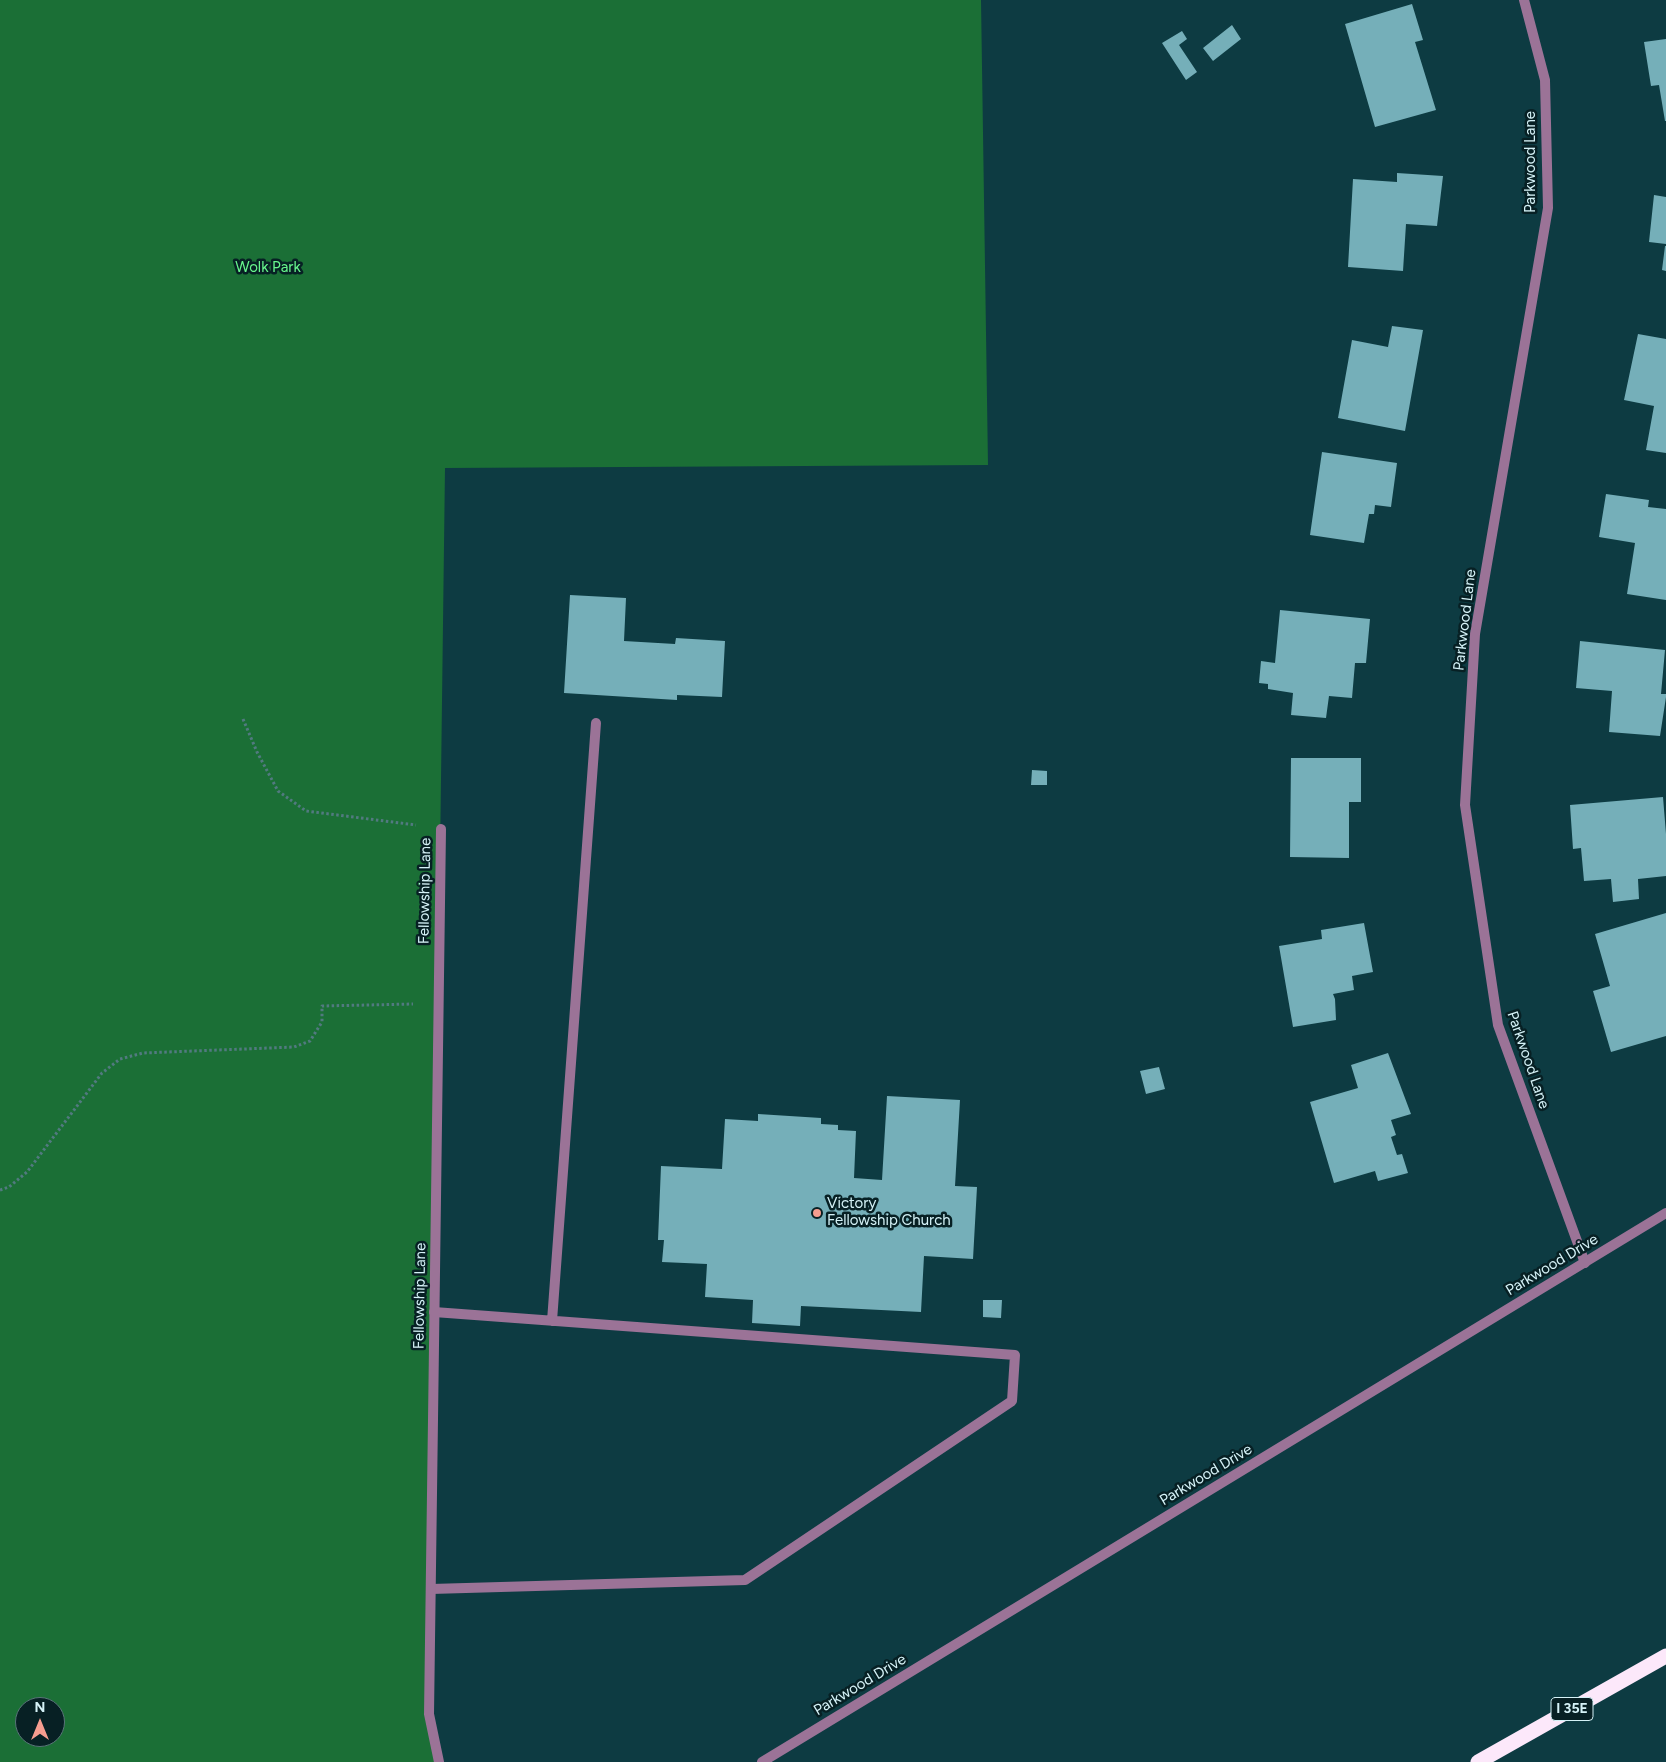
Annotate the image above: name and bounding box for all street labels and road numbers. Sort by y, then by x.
street label: Parkwood Lane [1522,111,1540,213]
street label: Parkwood Lane [1450,568,1480,672]
street label: Fellowship Lane [415,838,435,944]
street label: Parkwood Lane [1503,1009,1553,1111]
street label: Parkwood Drive [1502,1230,1602,1300]
street label: Fellowship Lane [410,1243,430,1349]
street label: Parkwood Drive [1156,1440,1256,1510]
street label: Parkwood Drive [810,1650,910,1720]
road number: I 35E [1551,1698,1593,1720]

